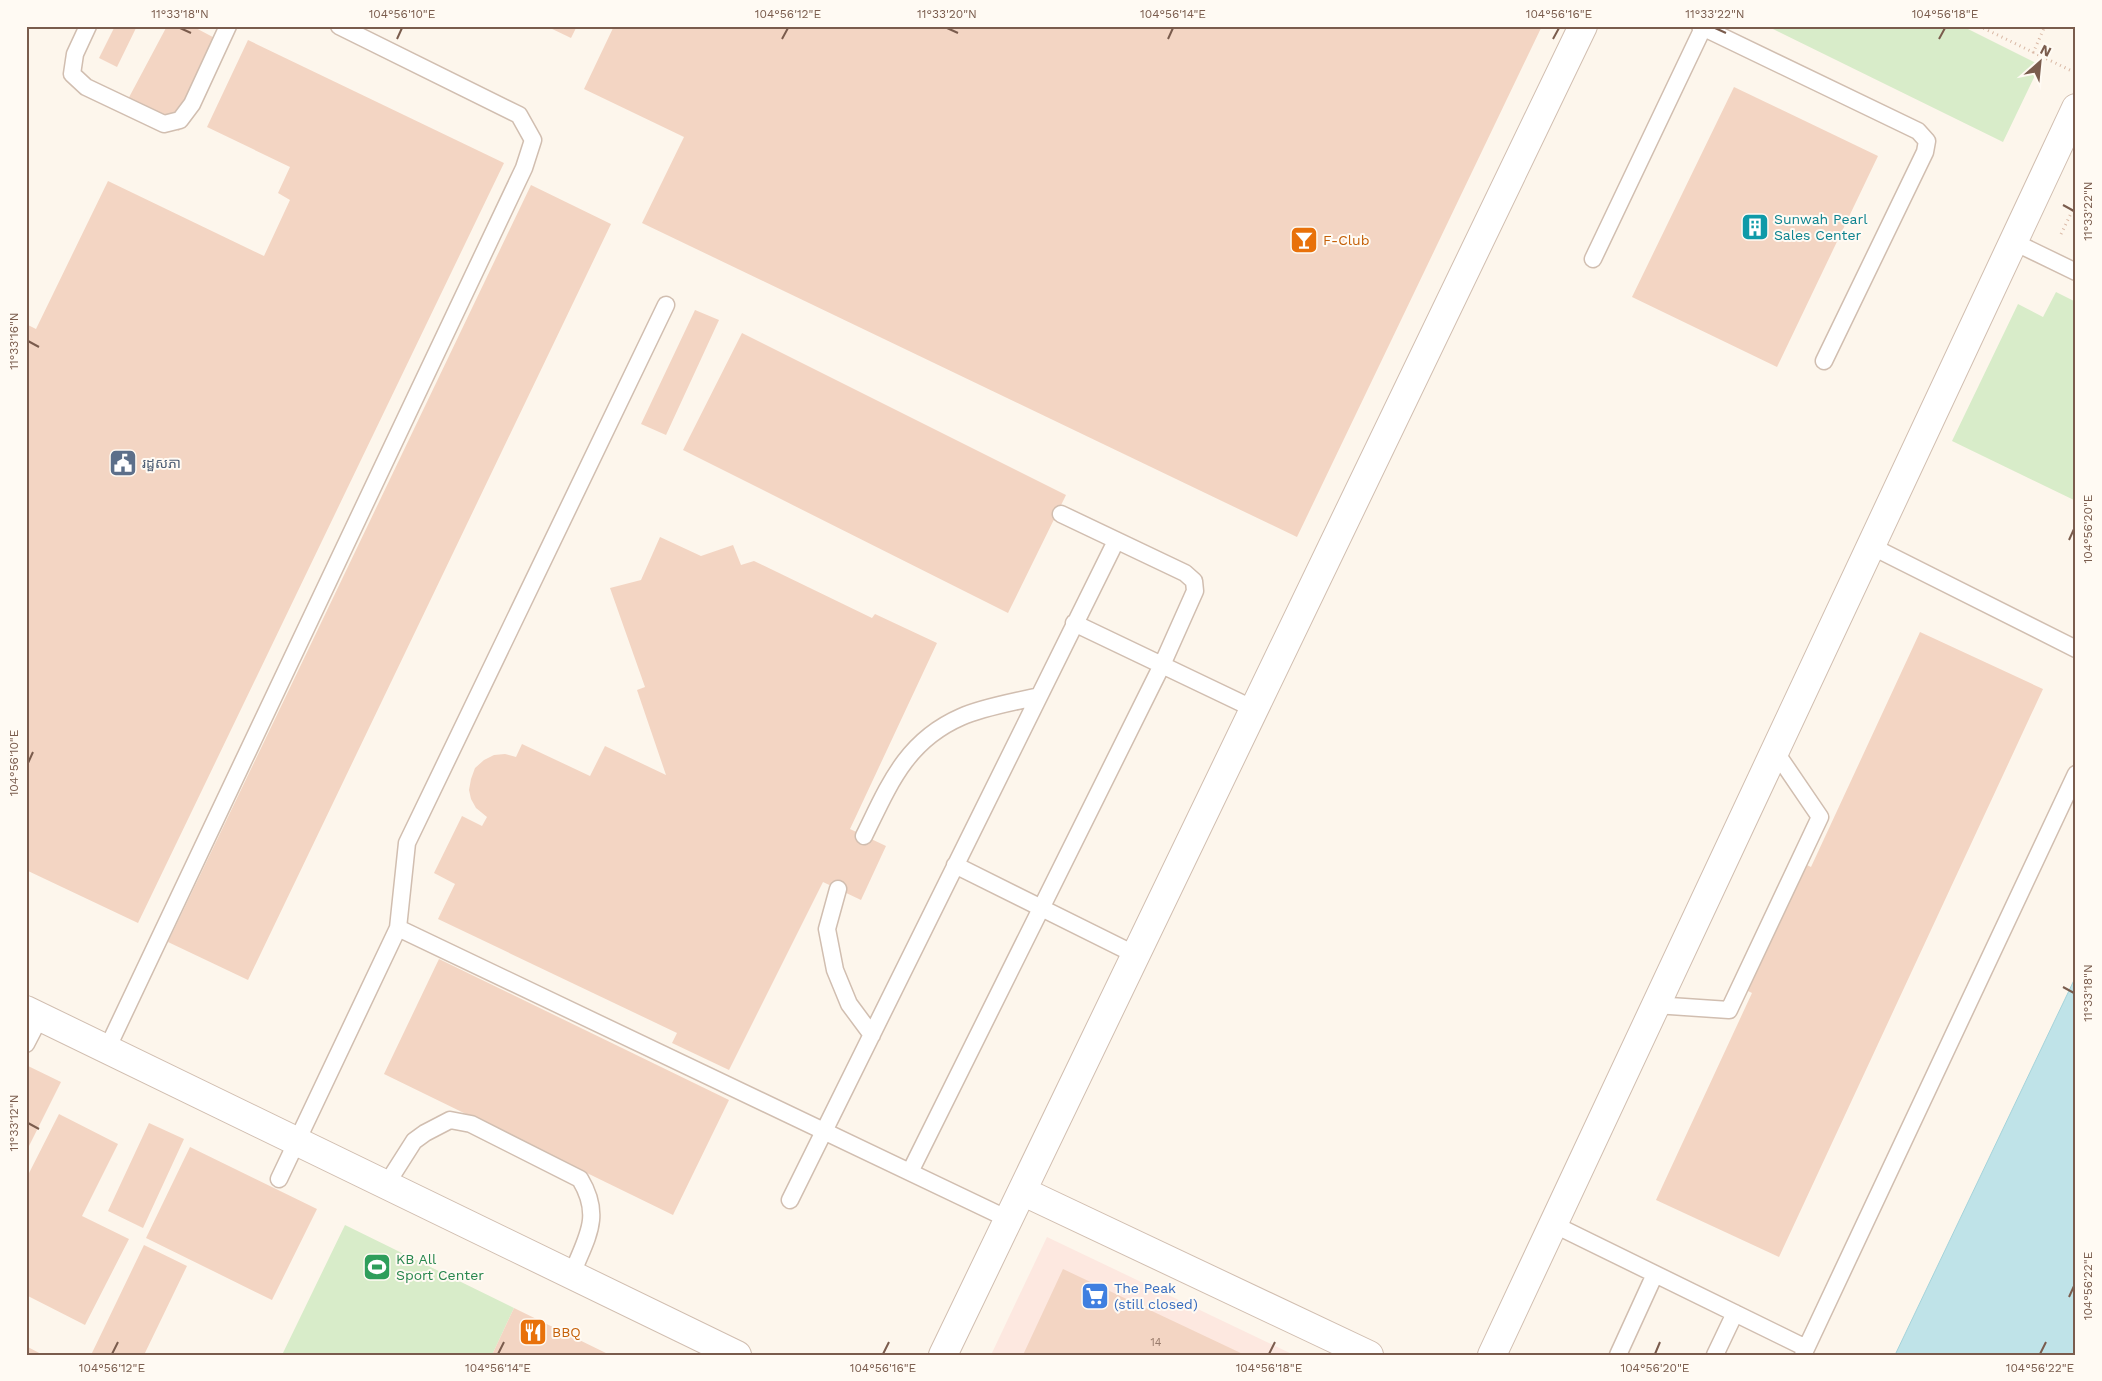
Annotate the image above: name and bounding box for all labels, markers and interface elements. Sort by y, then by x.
text: 11°33'18"N [151,7,209,21]
text: 104°56'10"E [369,7,436,21]
text: 104°56'12"E [755,7,821,21]
text: 11°33'20"N [917,7,977,21]
text: 104°56'14"E [1140,7,1206,21]
text: 104°56'16"E [1526,7,1593,21]
text: 11°33'22"N [1685,7,1745,21]
text: 104°56'18"E [1912,7,1979,21]
north arrow [2014,38,2064,88]
text: N [2038,41,2054,60]
text: 11°33'22"N [2081,181,2095,241]
place label: Sunwah Pearl Sales Center [1774,211,1868,243]
building icon: Sunwah Pearl Sales Center [1740,212,1770,242]
bar icon: F-Club [1289,225,1319,255]
place label: F-Club [1323,232,1369,248]
text: 11°33'16"N [7,312,21,370]
public building icon: រដ្ឋសភា [108,448,138,478]
place label: រដ្ឋសភា [142,455,181,472]
text: 104°56'20"E [2081,494,2095,564]
text: 104°56'10"E [7,729,21,796]
text: 11°33'18"N [2081,964,2095,1022]
text: 11°33'12"N [7,1094,21,1152]
place label: KB All Sport Center [396,1251,484,1283]
text: 104°56'22"E [2081,1251,2095,1320]
sports icon: KB All Sport Center [362,1252,392,1282]
place label: The Peak (still closed) [1114,1280,1198,1312]
supermarket icon: The Peak (still closed) [1080,1281,1110,1311]
restaurant icon: BBQ [518,1317,548,1347]
place label: BBQ [552,1324,581,1340]
house number: 14 [1150,1336,1162,1349]
text: 104°56'12"E [79,1361,145,1375]
text: 104°56'14"E [465,1361,531,1375]
text: 104°56'16"E [850,1361,917,1375]
text: 104°56'18"E [1236,1361,1303,1375]
text: 104°56'20"E [1620,1361,1690,1375]
text: 104°56'22"E [2006,1361,2075,1375]

